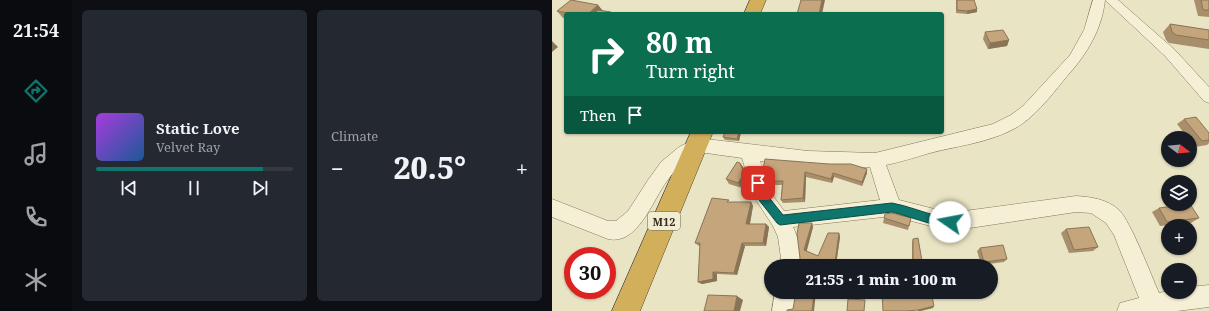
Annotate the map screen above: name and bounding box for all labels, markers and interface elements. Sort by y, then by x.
text: 21:54 [13,18,59,42]
text: 80 m [646,23,713,61]
icon: right [580,28,632,80]
text: Turn right [646,59,735,83]
icon: directions [22,77,50,105]
icon: arrive [624,104,646,126]
text: Then [580,105,616,125]
text: Static Love [156,118,240,138]
text: Climate [331,127,378,145]
north arrow [1161,131,1197,167]
map controls [1161,131,1197,299]
text: Velvet Ray [156,138,220,156]
icon: music [22,140,50,168]
text: 20.5° [394,147,466,188]
text: − [331,153,344,183]
text: + [516,153,528,183]
pin [741,166,775,200]
icon: arrive [747,172,769,194]
button: layers [1161,175,1197,211]
icon: previous [118,177,140,199]
icon: pause [183,177,205,199]
icon: next [249,177,271,199]
position arrow [929,201,971,243]
icon: phone [22,203,50,231]
road number: M12 [648,212,680,230]
button: + [1161,219,1197,255]
speed limit sign: 30 [564,247,616,299]
button: − [1161,263,1197,299]
icon: climate [22,266,50,294]
text: 21:55 · 1 min · 100 m [805,269,957,289]

